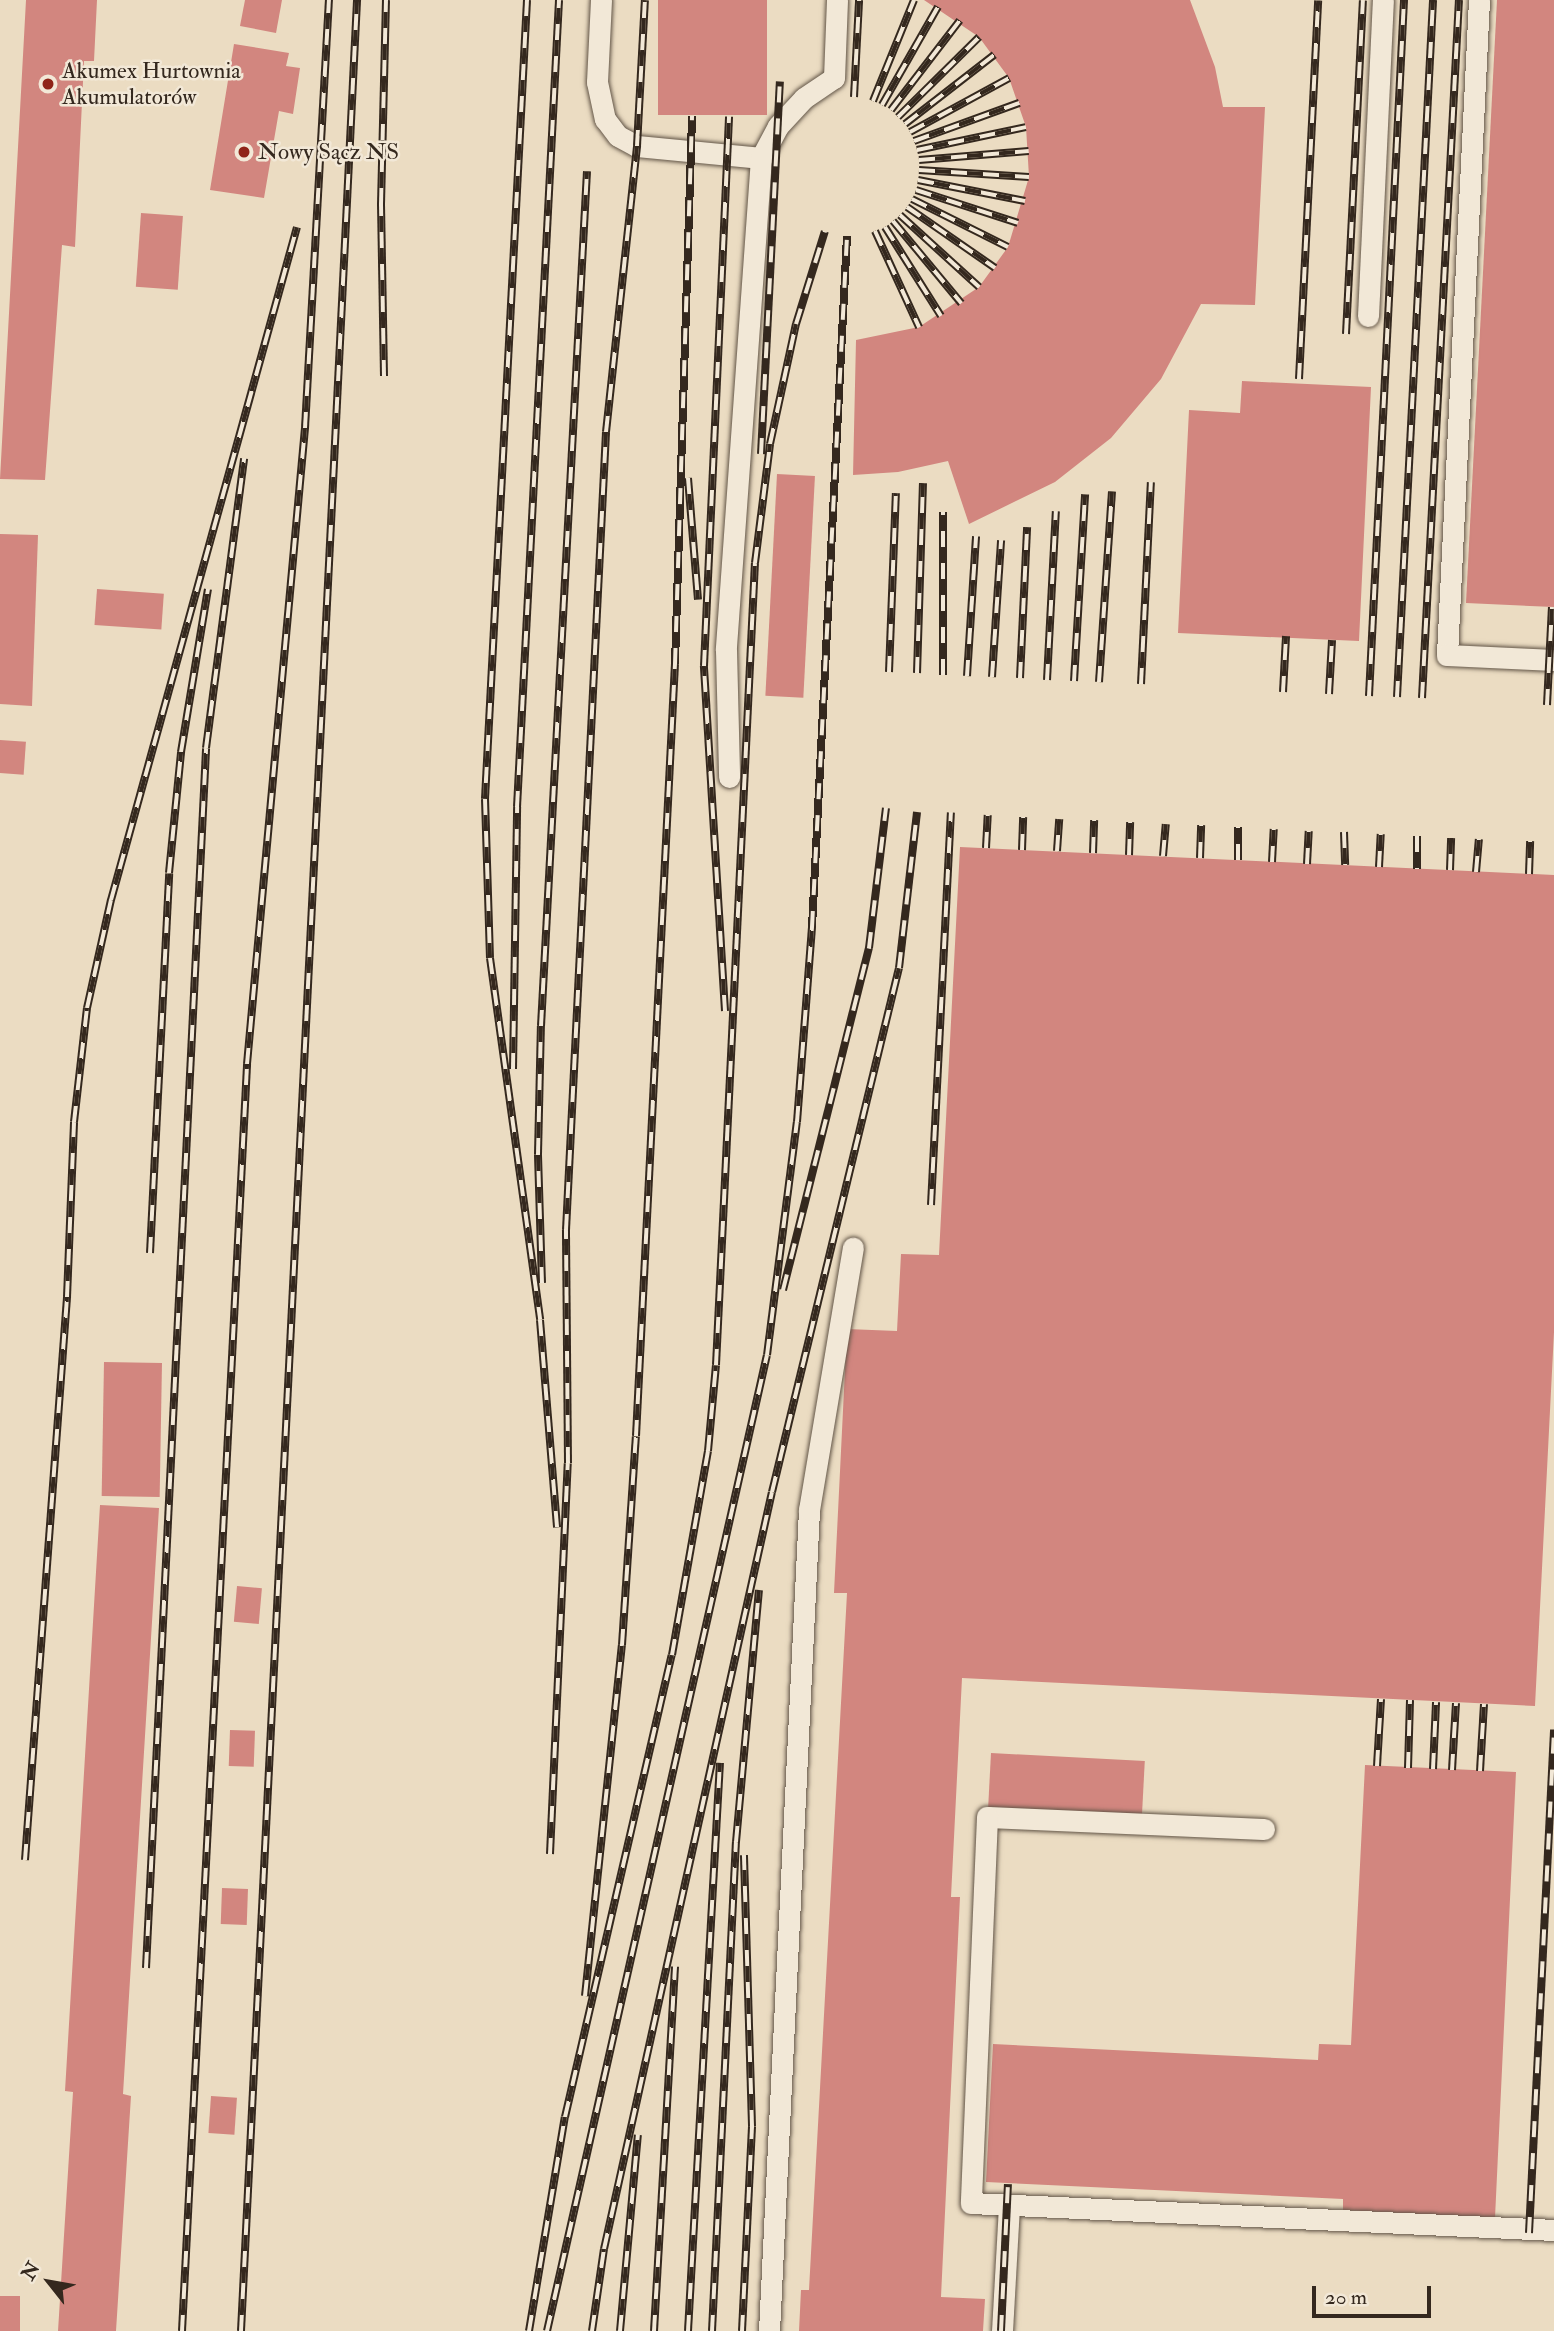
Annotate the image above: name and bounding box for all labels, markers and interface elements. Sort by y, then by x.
place label: Akumex Hurtownia Akumulatorów [62,57,241,111]
marker: Akumex Hurtownia Akumulatorów [40,76,56,92]
place label: Nowy Sącz NS [258,138,399,166]
marker: Nowy Sącz NS [236,144,252,160]
north arrow [14,2247,84,2317]
text: N [16,2258,46,2285]
scale bar [1316,2272,1435,2316]
text: 20 m [1325,2284,1367,2311]

